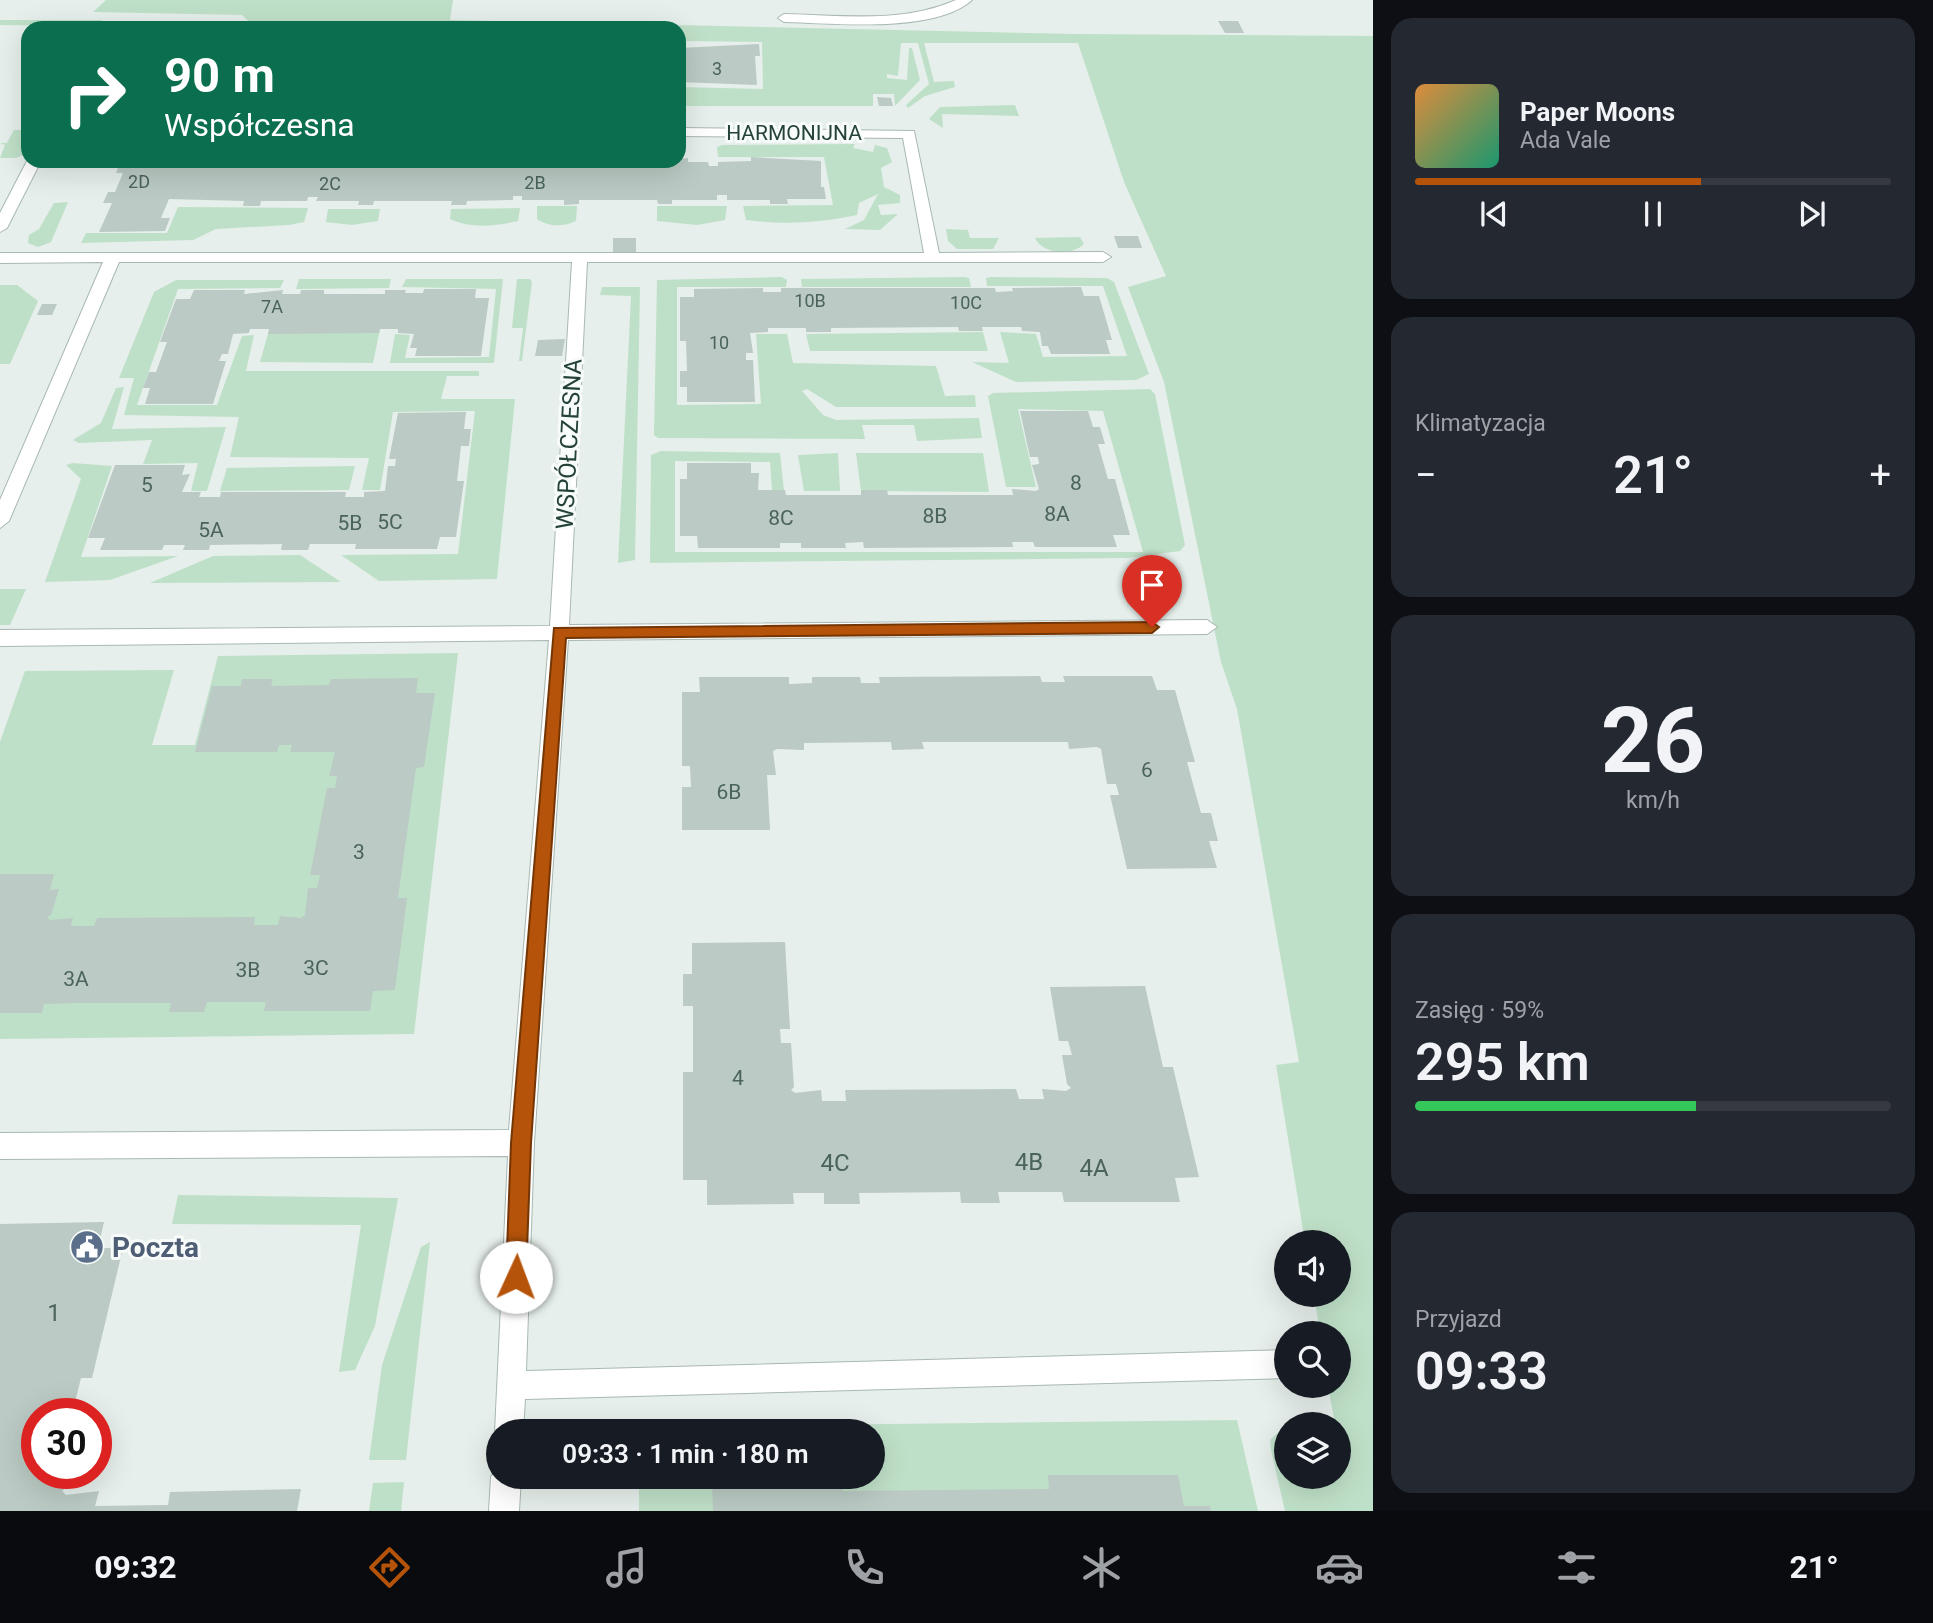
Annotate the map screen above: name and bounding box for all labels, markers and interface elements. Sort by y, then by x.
text: 90 m [164,47,275,104]
icon: right [49,49,140,140]
house number: 3 [712,58,722,79]
text: Paper Moons [1520,97,1675,127]
text: Współczesna [164,106,355,144]
street label: HARMONIJNA [726,121,862,145]
text: Ada Vale [1520,127,1611,154]
house number: 2D [128,171,150,192]
house number: 2B [524,172,546,193]
house number: 2C [319,173,341,194]
icon: previous [1475,195,1513,233]
icon: pause [1634,195,1672,233]
icon: next [1793,195,1831,233]
house number: 10B [794,290,826,311]
house number: 10C [950,292,982,313]
house number: 7A [261,296,283,317]
house number: 10 [709,332,729,353]
street label: WSPÓŁCZESNA [551,358,587,530]
text: Klimatyzacja [1415,410,1546,437]
text: 21° [1613,445,1693,506]
text: − [1415,453,1437,497]
text: + [1869,453,1891,497]
house number: 8 [1070,471,1082,495]
house number: 5 [141,473,153,497]
house number: 8A [1044,502,1070,526]
house number: 8B [923,504,947,528]
house number: 8C [768,506,794,530]
house number: 5C [377,510,403,534]
house number: 5B [338,511,362,535]
house number: 5A [198,518,224,542]
pin [1122,555,1182,627]
icon: arrive [1133,566,1171,604]
text: 26 [1601,688,1705,794]
house number: 6 [1141,758,1153,782]
house number: 6B [717,780,741,804]
text: km/h [1626,787,1680,814]
house number: 3 [353,840,365,864]
house number: 3C [303,956,329,980]
house number: 3B [236,958,260,982]
house number: 3A [63,967,89,991]
text: Zasięg · 59% [1415,997,1544,1024]
text: 295 km [1415,1032,1590,1093]
house number: 4 [732,1066,744,1090]
house number: 4B [1015,1148,1043,1176]
house number: 4C [820,1149,850,1177]
house number: 4A [1079,1154,1109,1182]
public building icon: Poczta [68,1228,106,1266]
map controls [1274,1230,1351,1489]
button: sound [1274,1230,1351,1307]
place label: Poczta [112,1231,199,1264]
position arrow [479,1240,553,1314]
house number: 1 [47,1299,61,1327]
text: Przyjazd [1415,1306,1502,1333]
button: search [1274,1321,1351,1398]
text: 09:33 [1415,1341,1548,1402]
speed limit sign: 30 [21,1398,112,1489]
button: layers [1274,1412,1351,1489]
text: 09:33 · 1 min · 180 m [562,1439,809,1469]
icon: directions [365,1543,414,1592]
icon: music [602,1543,651,1592]
icon: phone [840,1543,889,1592]
icon: climate [1077,1543,1126,1592]
icon: car [1315,1543,1364,1592]
icon: filters [1552,1543,1601,1592]
text: 09:32 [94,1548,177,1586]
text: 21° [1790,1548,1839,1586]

